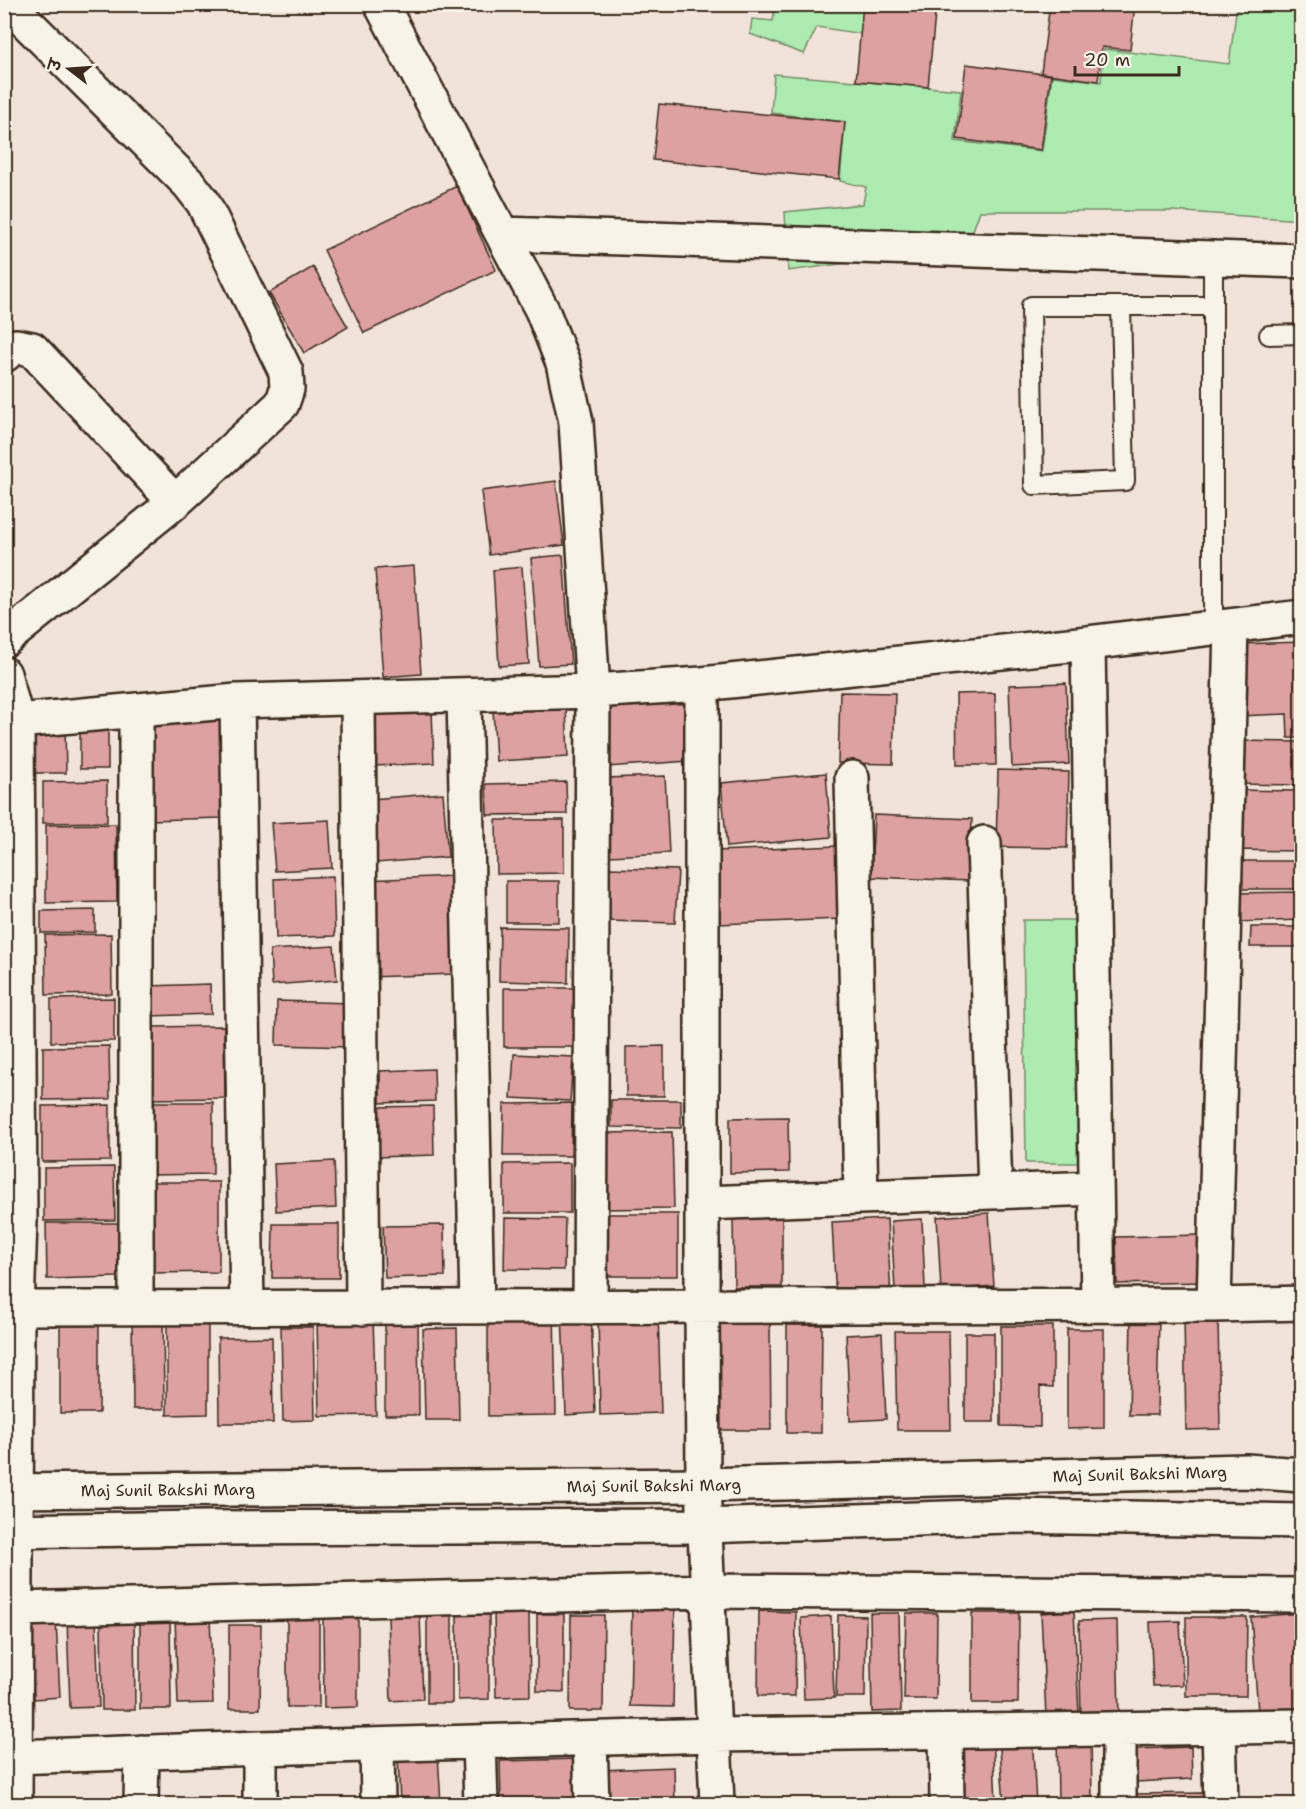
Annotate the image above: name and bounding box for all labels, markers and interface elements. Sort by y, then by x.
north arrow [39,39,99,99]
scale bar [1075,39,1178,77]
text: 20 m [1084,48,1130,72]
text: उ [43,55,67,75]
street label: Maj Sunil Bakshi Marg [1052,1461,1227,1487]
street label: Maj Sunil Bakshi Marg [567,1474,742,1497]
street label: Maj Sunil Bakshi Marg [81,1479,255,1501]

